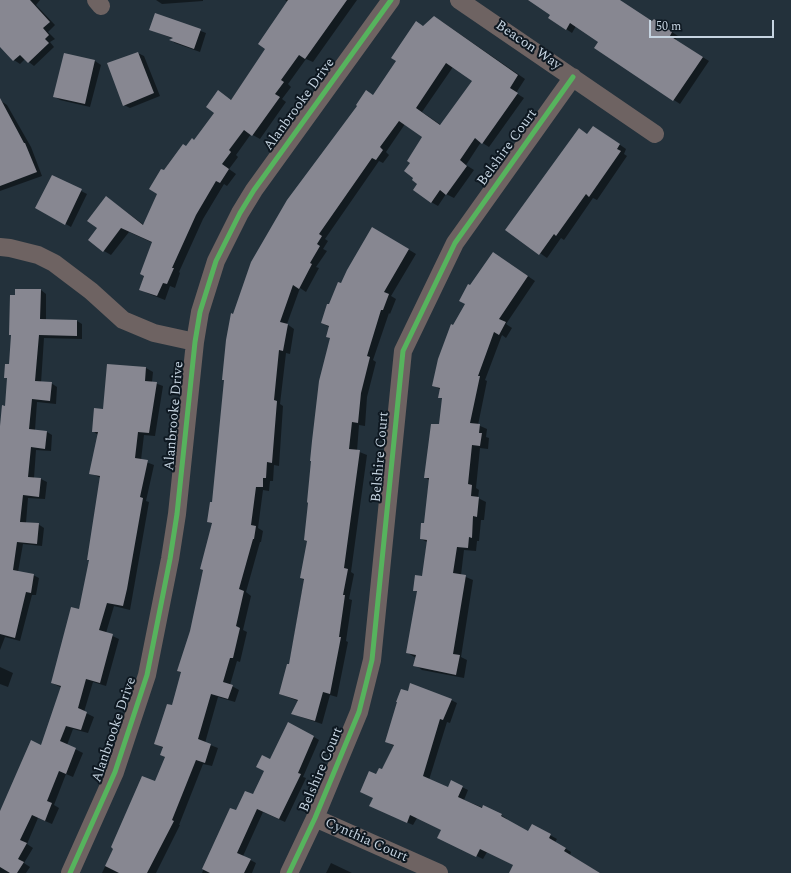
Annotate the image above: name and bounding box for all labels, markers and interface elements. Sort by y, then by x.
scale bar [651,12,776,38]
text: 50 m [656,17,681,36]
street label: Beacon Way [492,18,564,74]
street label: Alanbrooke Drive [261,56,339,154]
street label: Belshire Court [475,106,541,190]
street label: Alanbrooke Drive [162,360,188,472]
street label: Belshire Court [369,411,393,503]
street label: Alanbrooke Drive [89,675,141,785]
street label: Belshire Court [297,725,347,815]
street label: Cynthia Court [322,815,410,867]

